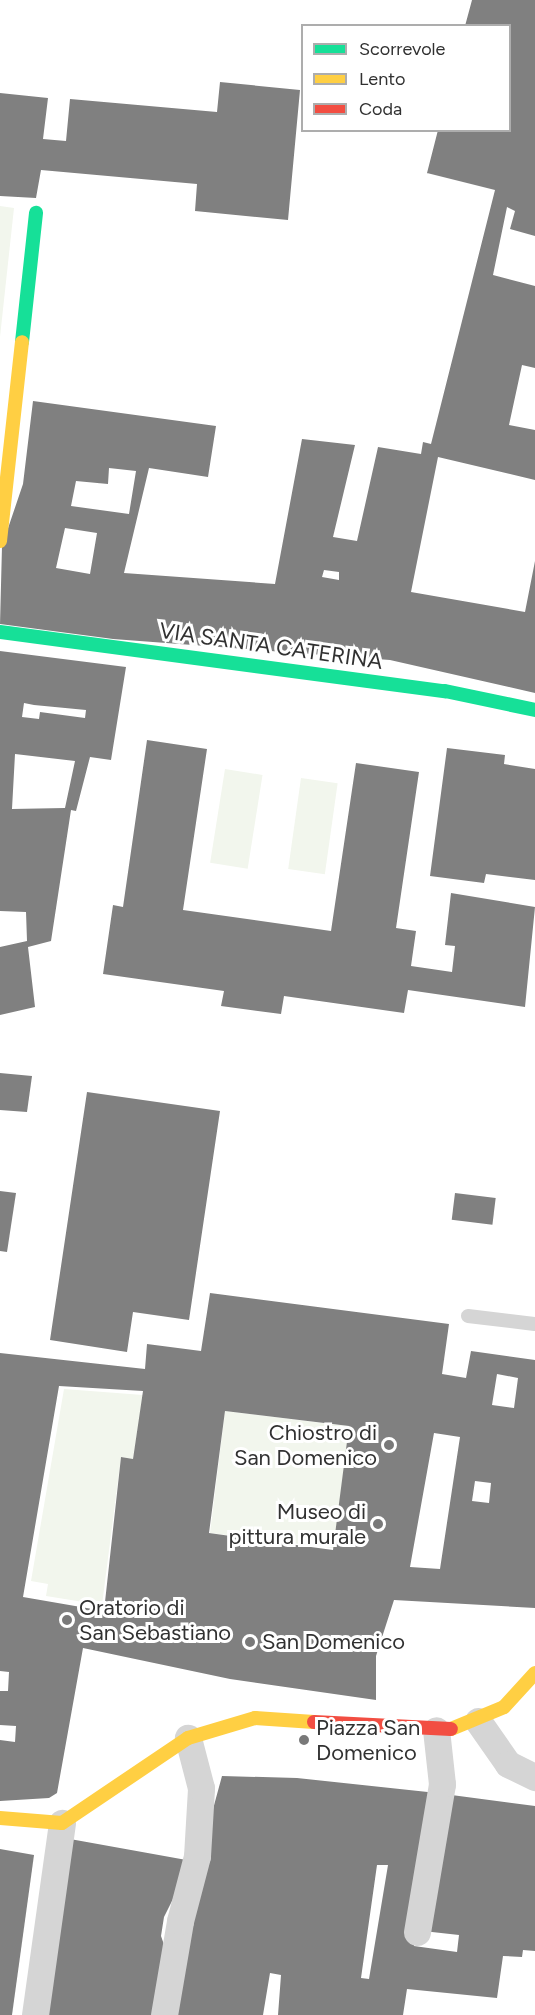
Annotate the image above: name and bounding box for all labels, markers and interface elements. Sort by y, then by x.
legend [301,24,511,132]
text: Scorrevole [359,38,445,60]
text: Lento [359,68,405,90]
text: Coda [359,98,402,120]
street label: VIA SANTA CATERINA [158,617,384,675]
place label: Chiostro di San Domenico [234,1419,377,1470]
marker: Chiostro di San Domenico [382,1438,396,1452]
place label: Museo di pittura murale [228,1498,366,1550]
marker: Museo di pittura murale [371,1517,385,1531]
place label: Oratorio di San Sebastiano [79,1594,231,1646]
marker: Oratorio di San Sebastiano [60,1613,74,1627]
place label: San Domenico [262,1629,405,1655]
marker: San Domenico [243,1635,257,1649]
place label: Piazza San Domenico [316,1714,420,1766]
marker: Piazza San Domenico [297,1733,311,1747]

